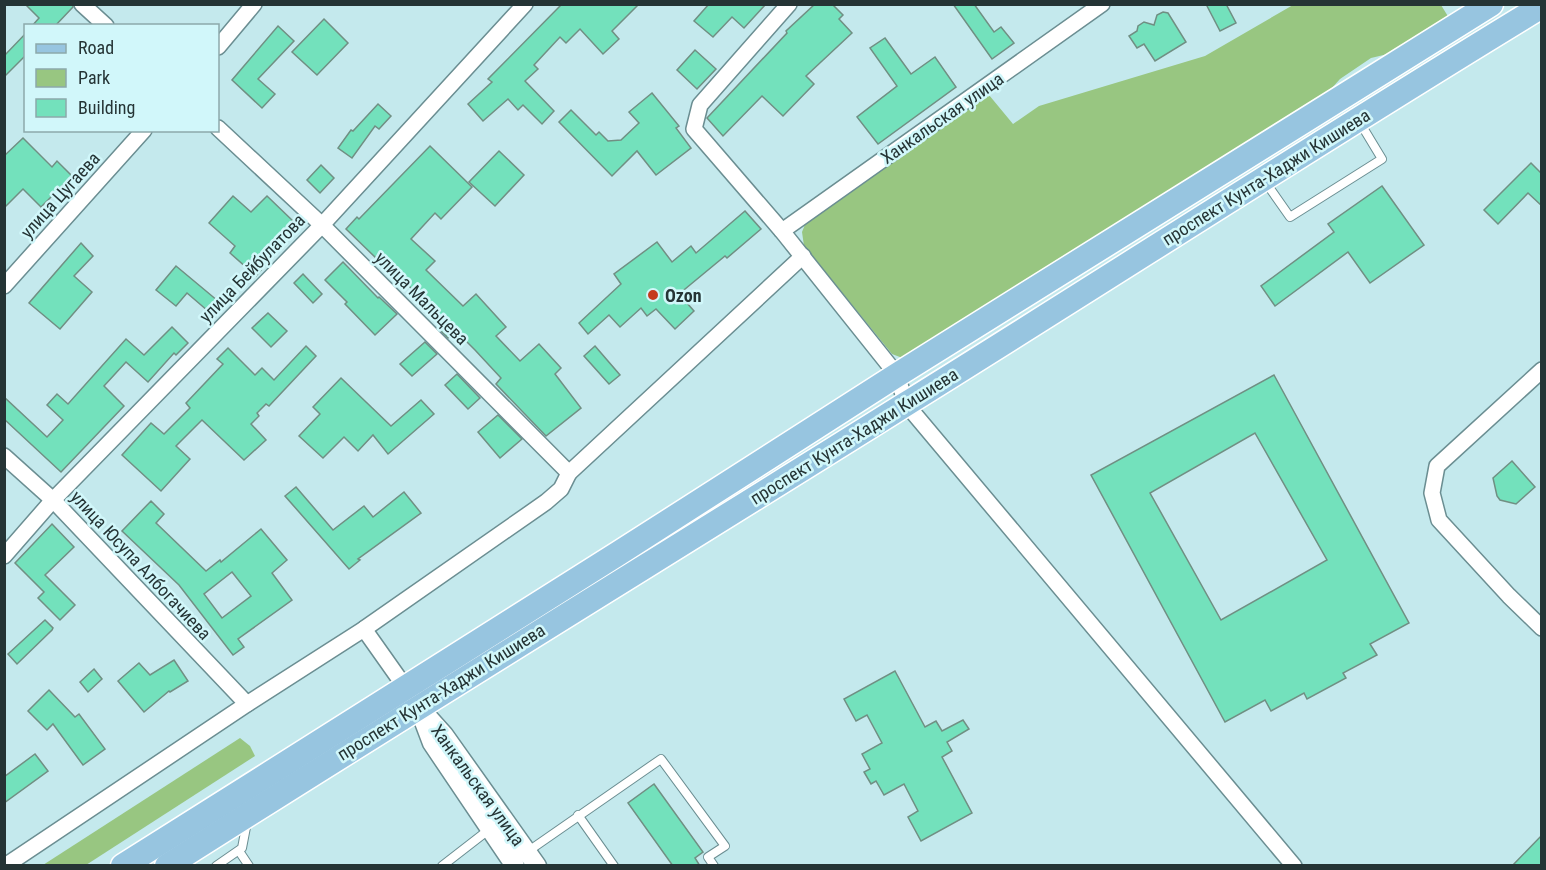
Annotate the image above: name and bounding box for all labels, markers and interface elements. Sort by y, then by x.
legend [24,24,219,132]
text: Road [78,37,114,58]
text: Park [78,67,110,88]
street label: Ханкальская улица [877,68,1007,168]
text: Building [78,97,135,118]
street label: проспект Кунта-Хаджи Кишиева [1158,104,1374,250]
street label: улица Цугаева [16,148,104,242]
street label: улица Бейбулатова [195,209,309,327]
street label: улица Мальцева [371,247,473,349]
place label: Ozon [665,285,702,306]
marker: Ozon [646,288,660,302]
street label: проспект Кунта-Хаджи Кишиева [746,363,962,509]
street label: улица Юсупа Албогачиева [67,486,215,644]
street label: проспект Кунта-Хаджи Кишиева [333,619,549,765]
street label: Ханкальская улица [427,720,529,850]

